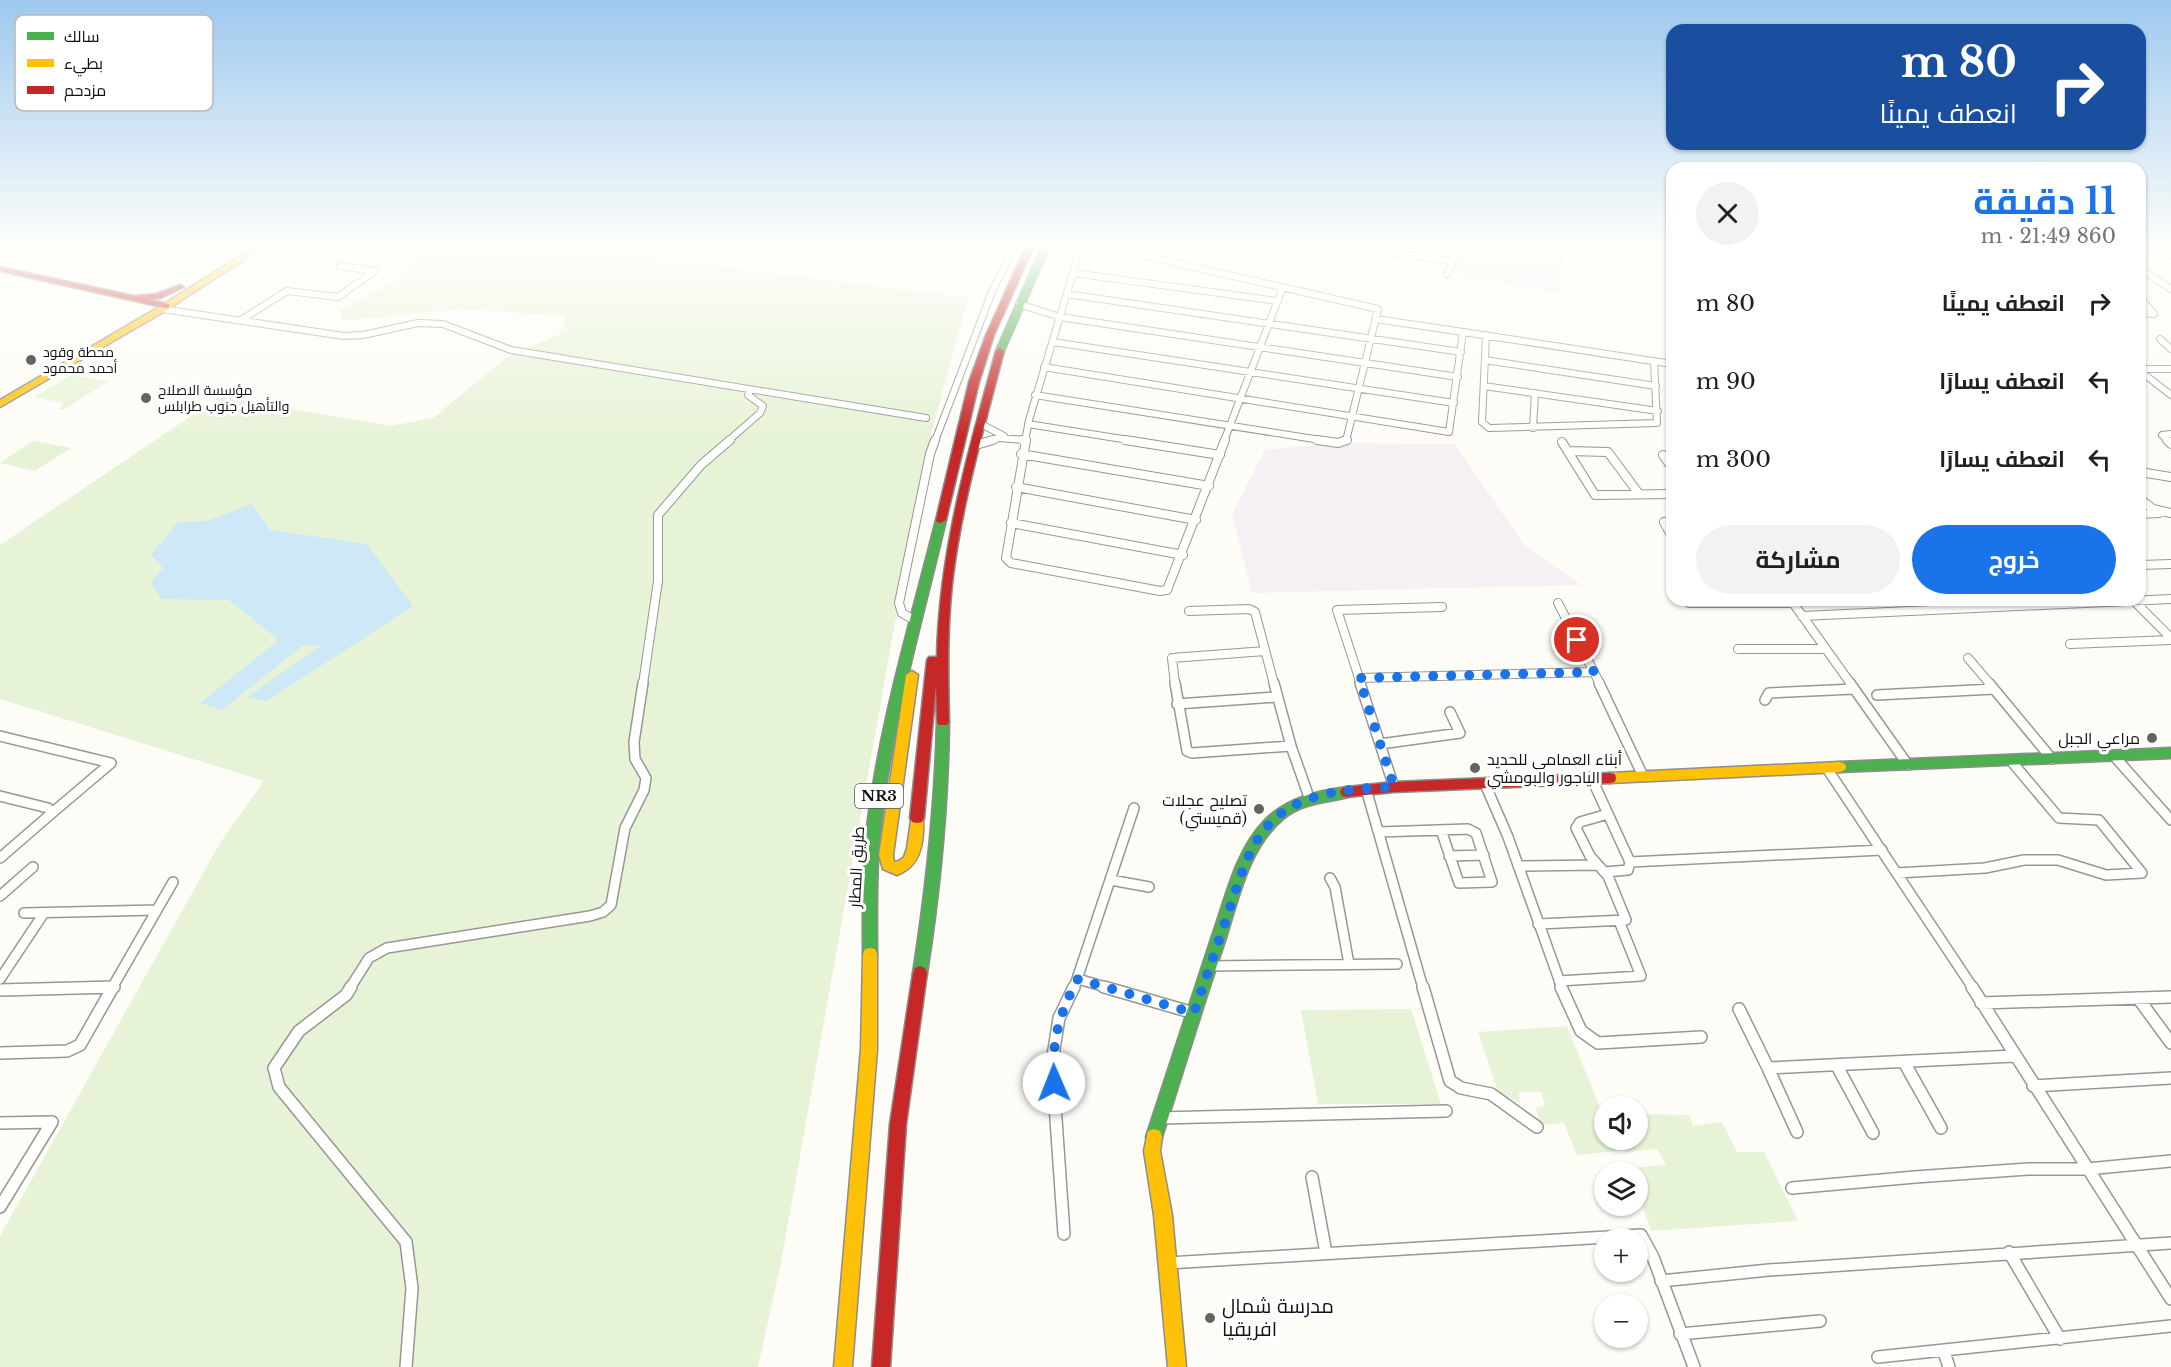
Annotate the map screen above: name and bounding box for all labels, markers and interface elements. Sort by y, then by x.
legend [15,15,213,111]
text: سالك [64,26,99,46]
text: 80 m [1901,36,2017,88]
icon: right [2038,48,2116,126]
text: بطيء [64,53,103,77]
text: مزدحم [64,80,106,102]
text: انعطف يمينًا [1880,97,2017,130]
text: 11 دقيقة [1973,179,2116,224]
button: close [1696,182,1759,245]
text: 860 m · 21:49 [1981,224,2116,248]
icon: right [2083,287,2116,320]
text: 80 m [1696,290,1755,317]
text: انعطف يمينًا [1942,290,2065,317]
place label: محطة وقود أحمد محمود [43,343,117,377]
marker: محطة وقود أحمد محمود [24,353,38,367]
icon: left [2083,365,2116,398]
text: 90 m [1696,368,1756,395]
text: انعطف يسارًا [1939,368,2065,395]
place label: مؤسسة الاصلاح والتأهيل جنوب طرابلس [158,381,289,415]
marker: مؤسسة الاصلاح والتأهيل جنوب طرابلس [139,391,153,405]
icon: left [2083,443,2116,476]
text: 300 m [1696,446,1771,473]
text: انعطف يسارًا [1939,446,2065,473]
button: مشاركة [1696,525,1900,594]
button: خروج [1912,525,2116,594]
pin [1551,614,1602,665]
icon: arrive [1560,623,1593,656]
place label: مراعي الجبل [2058,728,2140,752]
marker: مراعي الجبل [2145,731,2159,745]
place label: أبناء العمامي للحديد الياجور والبومشي [1487,749,1622,790]
marker: أبناء العمامي للحديد الياجور والبومشي [1468,761,1482,775]
road number: NR3 [855,784,903,808]
place label: تصليح عجلات (قميستي) [1162,790,1248,832]
marker: تصليح عجلات (قميستي) [1252,802,1266,816]
street label: طريق المطار [844,826,869,909]
position arrow [1022,1051,1086,1115]
map controls [1594,1096,1648,1348]
button: sound [1594,1096,1648,1150]
button: layers [1594,1162,1648,1216]
button: + [1594,1228,1648,1282]
place label: مدرسة شمال افريقيا [1222,1294,1334,1341]
button: − [1594,1294,1648,1348]
marker: مدرسة شمال افريقيا [1203,1311,1217,1325]

